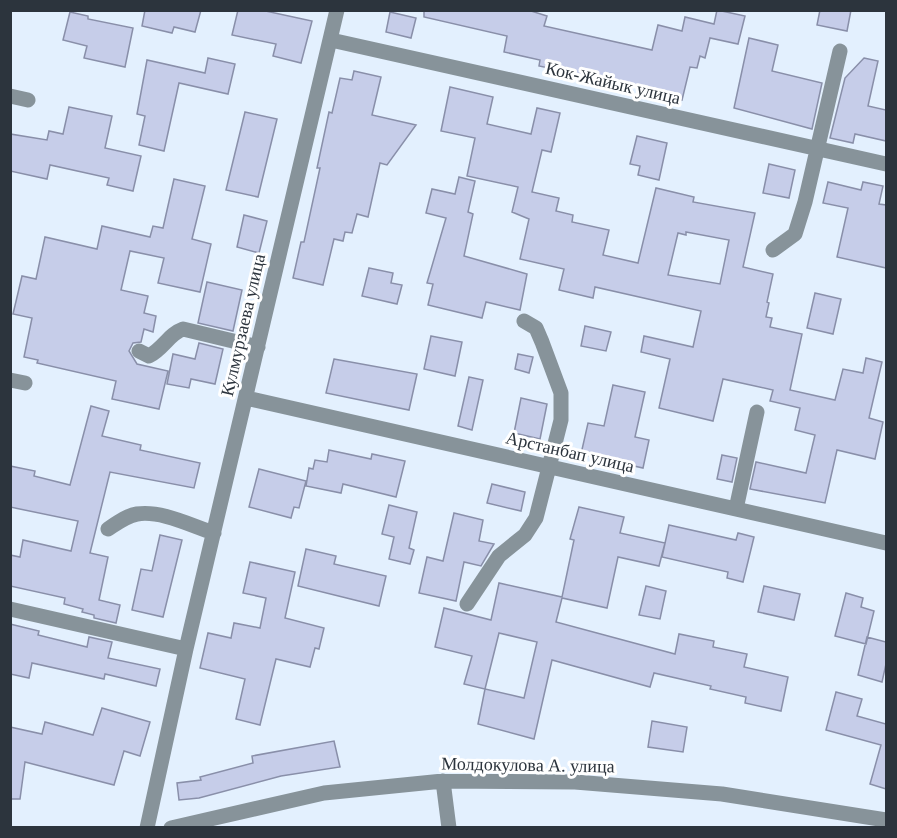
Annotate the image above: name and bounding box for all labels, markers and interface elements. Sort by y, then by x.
street label: Кок-Жайык улица [544,58,682,108]
street label: Кулмурзаева улица [217,252,269,398]
street label: Арстанбап улица [504,428,636,477]
street label: Молдокулова А. улица [441,753,615,777]

